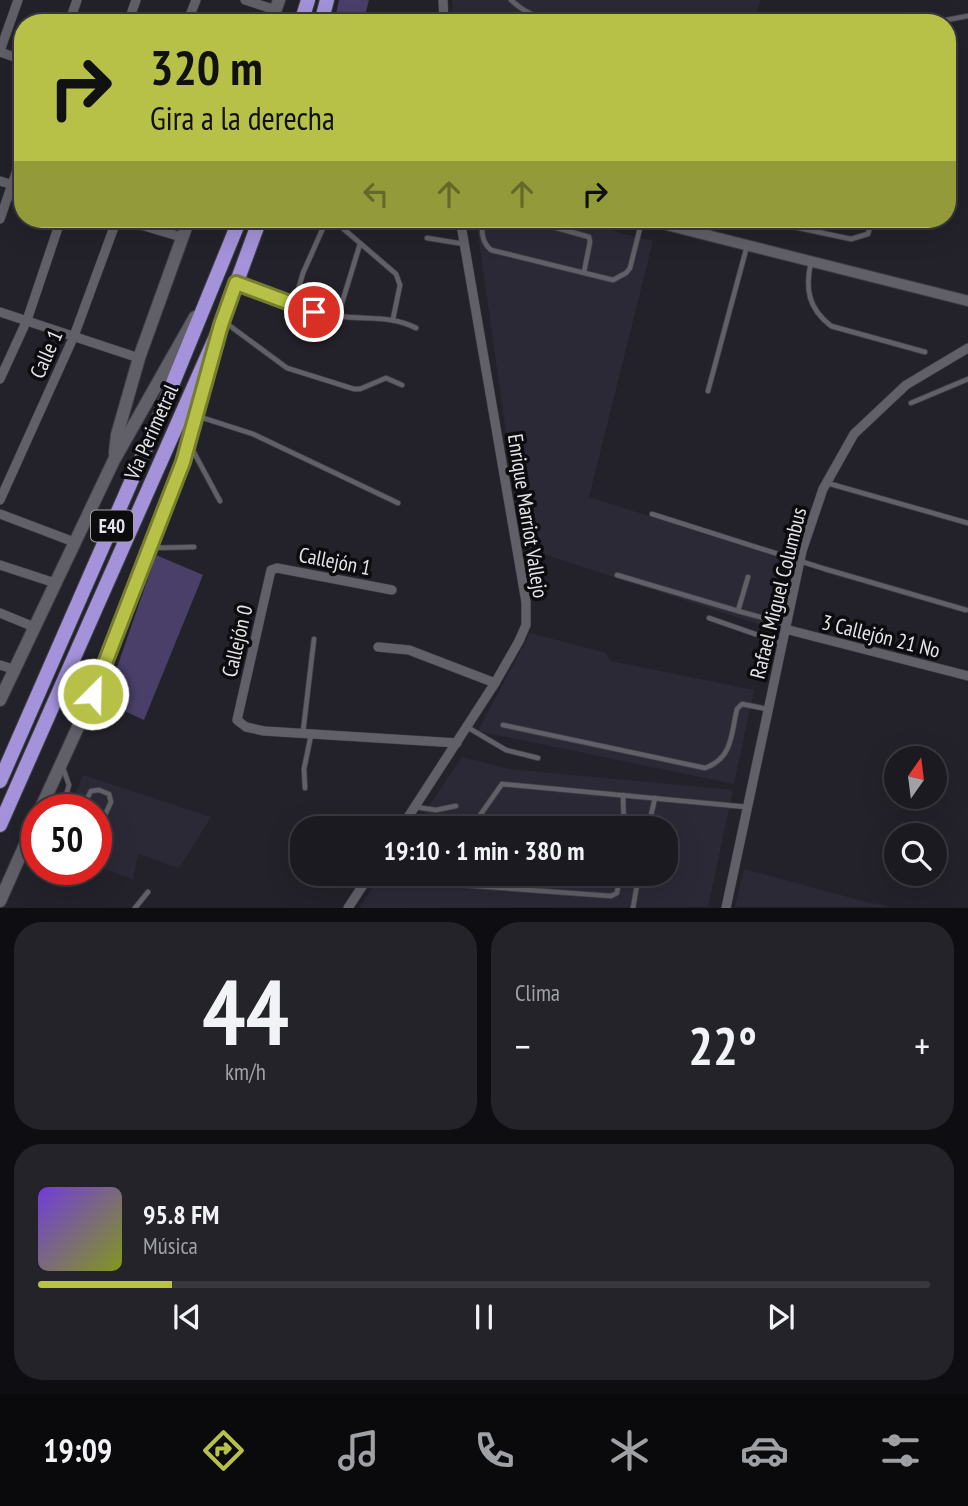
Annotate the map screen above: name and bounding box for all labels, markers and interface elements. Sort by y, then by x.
text: 320 m [150,35,263,99]
icon: right [35,42,126,133]
text: Gira a la derecha [150,97,335,139]
icon: left [357,175,395,213]
icon: ahead [430,175,468,213]
icon: ahead [503,175,541,213]
icon: right [576,175,614,213]
pin [284,282,344,342]
icon: arrive [295,293,333,331]
street label: Calle 1 [23,326,69,382]
street label: Vía Perimetral [118,380,184,485]
street label: Enrique Marriot Vallejo [502,432,554,600]
street label: Rafael Miguel Columbus [744,505,812,681]
road number: E40 [91,510,133,541]
street label: Callejón 1 [297,541,373,581]
street label: Callejón 0 [216,602,258,680]
street label: 3 Callejón 21 No [819,608,943,664]
position arrow [56,657,130,731]
north arrow [884,746,947,808]
map controls [884,746,947,886]
speed limit sign: 50 [21,794,112,885]
button: search [884,823,947,886]
text: 19:10 · 1 min · 380 m [384,834,584,867]
text: 44 [202,952,289,1070]
text: Clima [515,978,560,1007]
text: 22° [688,1012,757,1079]
text: − [515,1021,531,1070]
text: + [914,1021,930,1070]
text: km/h [225,1057,266,1086]
text: 95.8 FM [143,1198,219,1231]
text: Música [143,1231,198,1260]
icon: previous [168,1298,206,1336]
icon: pause [465,1298,503,1336]
icon: next [762,1298,800,1336]
icon: directions [199,1426,248,1475]
icon: music [334,1426,383,1475]
icon: phone [470,1426,519,1475]
icon: climate [605,1426,654,1475]
icon: car [740,1426,789,1475]
icon: filters [876,1426,925,1475]
text: 19:09 [43,1429,112,1471]

